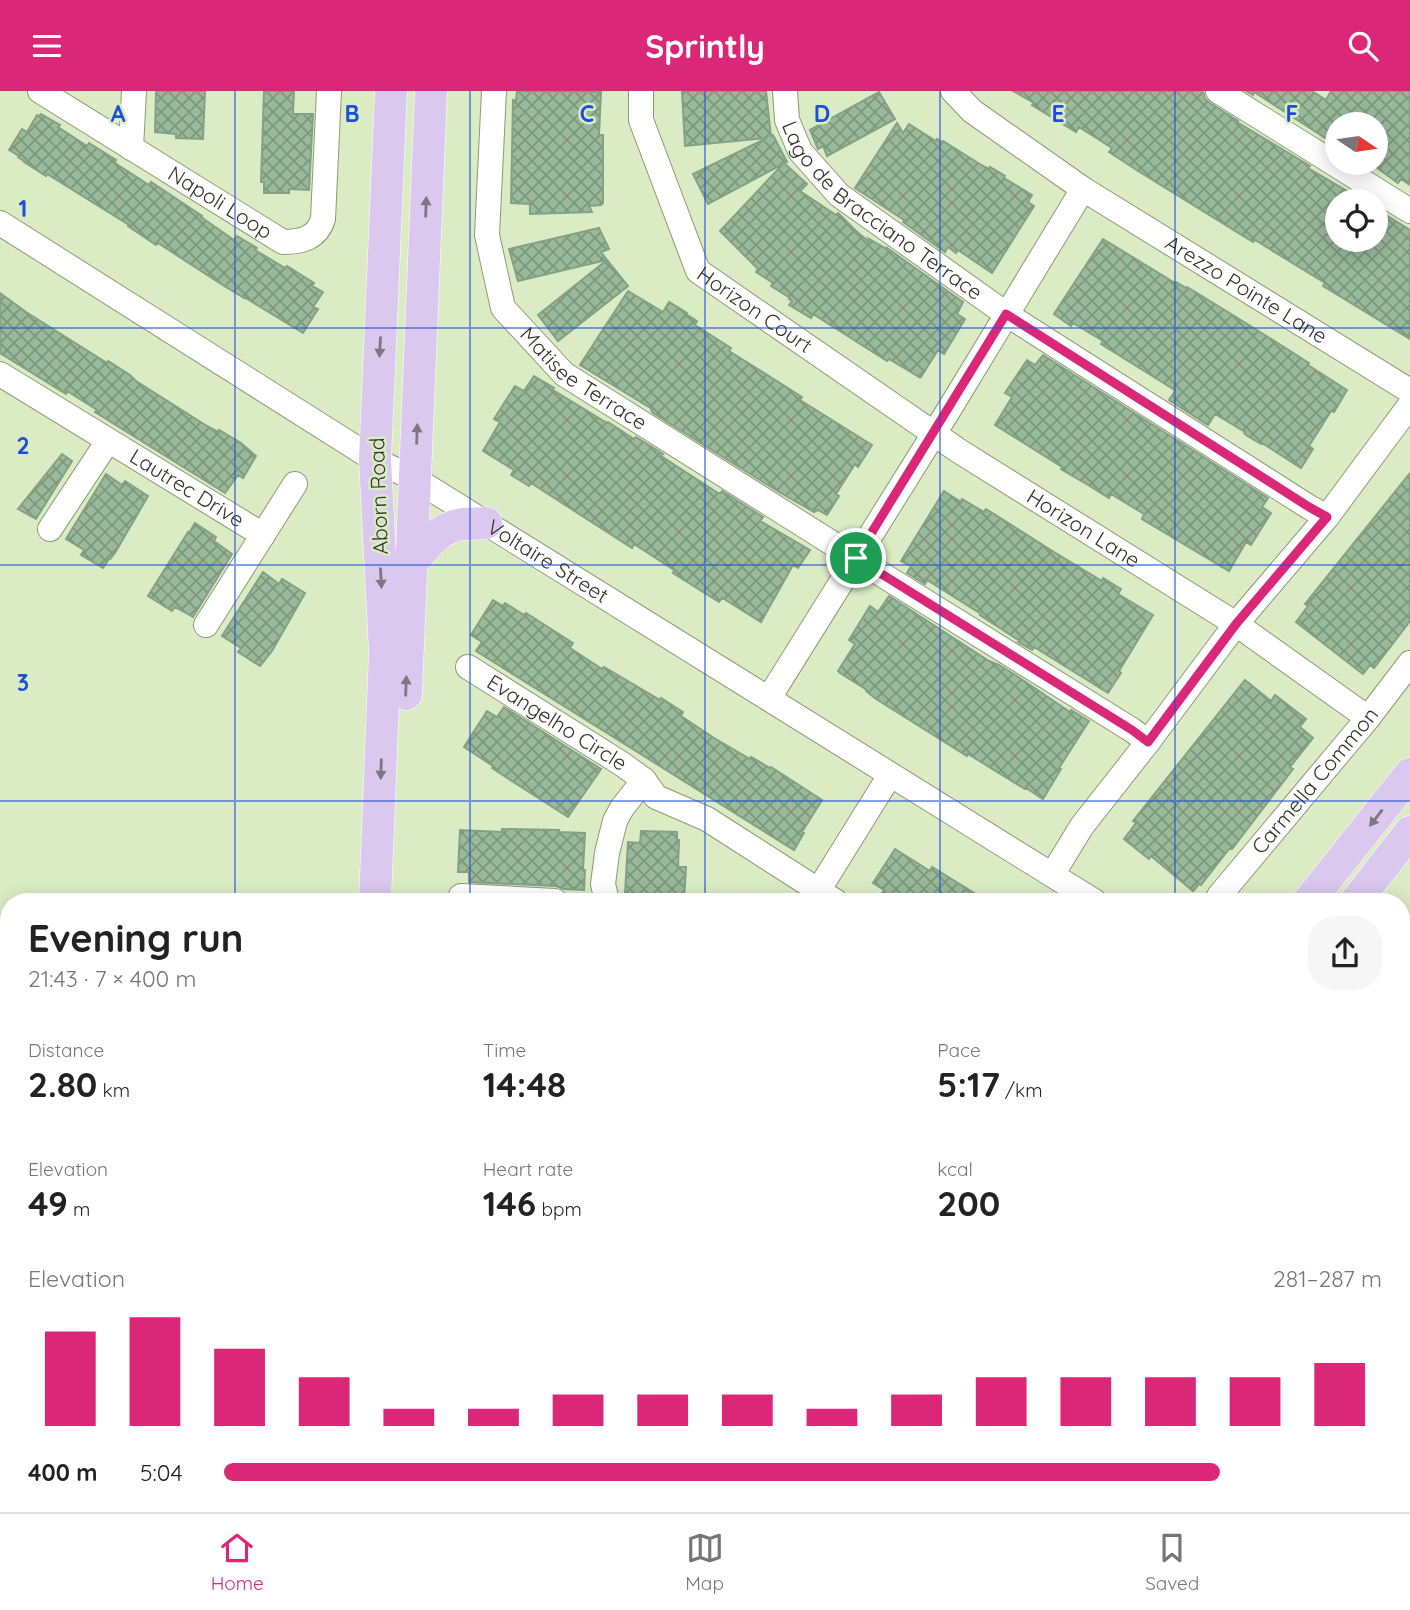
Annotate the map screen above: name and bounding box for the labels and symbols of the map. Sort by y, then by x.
text: A [111,99,126,128]
text: B [344,99,360,128]
text: C [580,99,594,128]
text: D [814,99,830,128]
text: E [1051,99,1065,128]
text: F [1286,99,1298,128]
north arrow [1325,112,1388,175]
street label: Lago de Bracciano Terrace [777,117,988,305]
street label: Napoli Loop [164,160,277,244]
text: 1 [19,194,27,223]
one-way arrow [421,196,432,218]
street label: Arezzo Pointe Lane [1161,229,1332,349]
street label: Horizon Court [692,260,818,358]
street label: Matisee Terrace [515,321,652,435]
one-way arrow [375,336,386,358]
one-way arrow [412,423,423,445]
text: 2 [16,431,30,460]
street label: Aborn Road [363,437,393,555]
street label: Lautrec Drive [125,443,249,532]
street label: Horizon Lane [1022,483,1145,573]
street label: Voltaire Street [483,513,614,608]
pin [826,528,886,588]
one-way arrow [376,567,387,589]
text: 3 [17,668,29,697]
street label: Evangelho Circle [483,668,632,776]
one-way arrow [400,675,411,697]
street label: Carmella Common [1246,702,1383,859]
one-way arrow [375,759,386,781]
one-way arrow [1369,809,1384,826]

